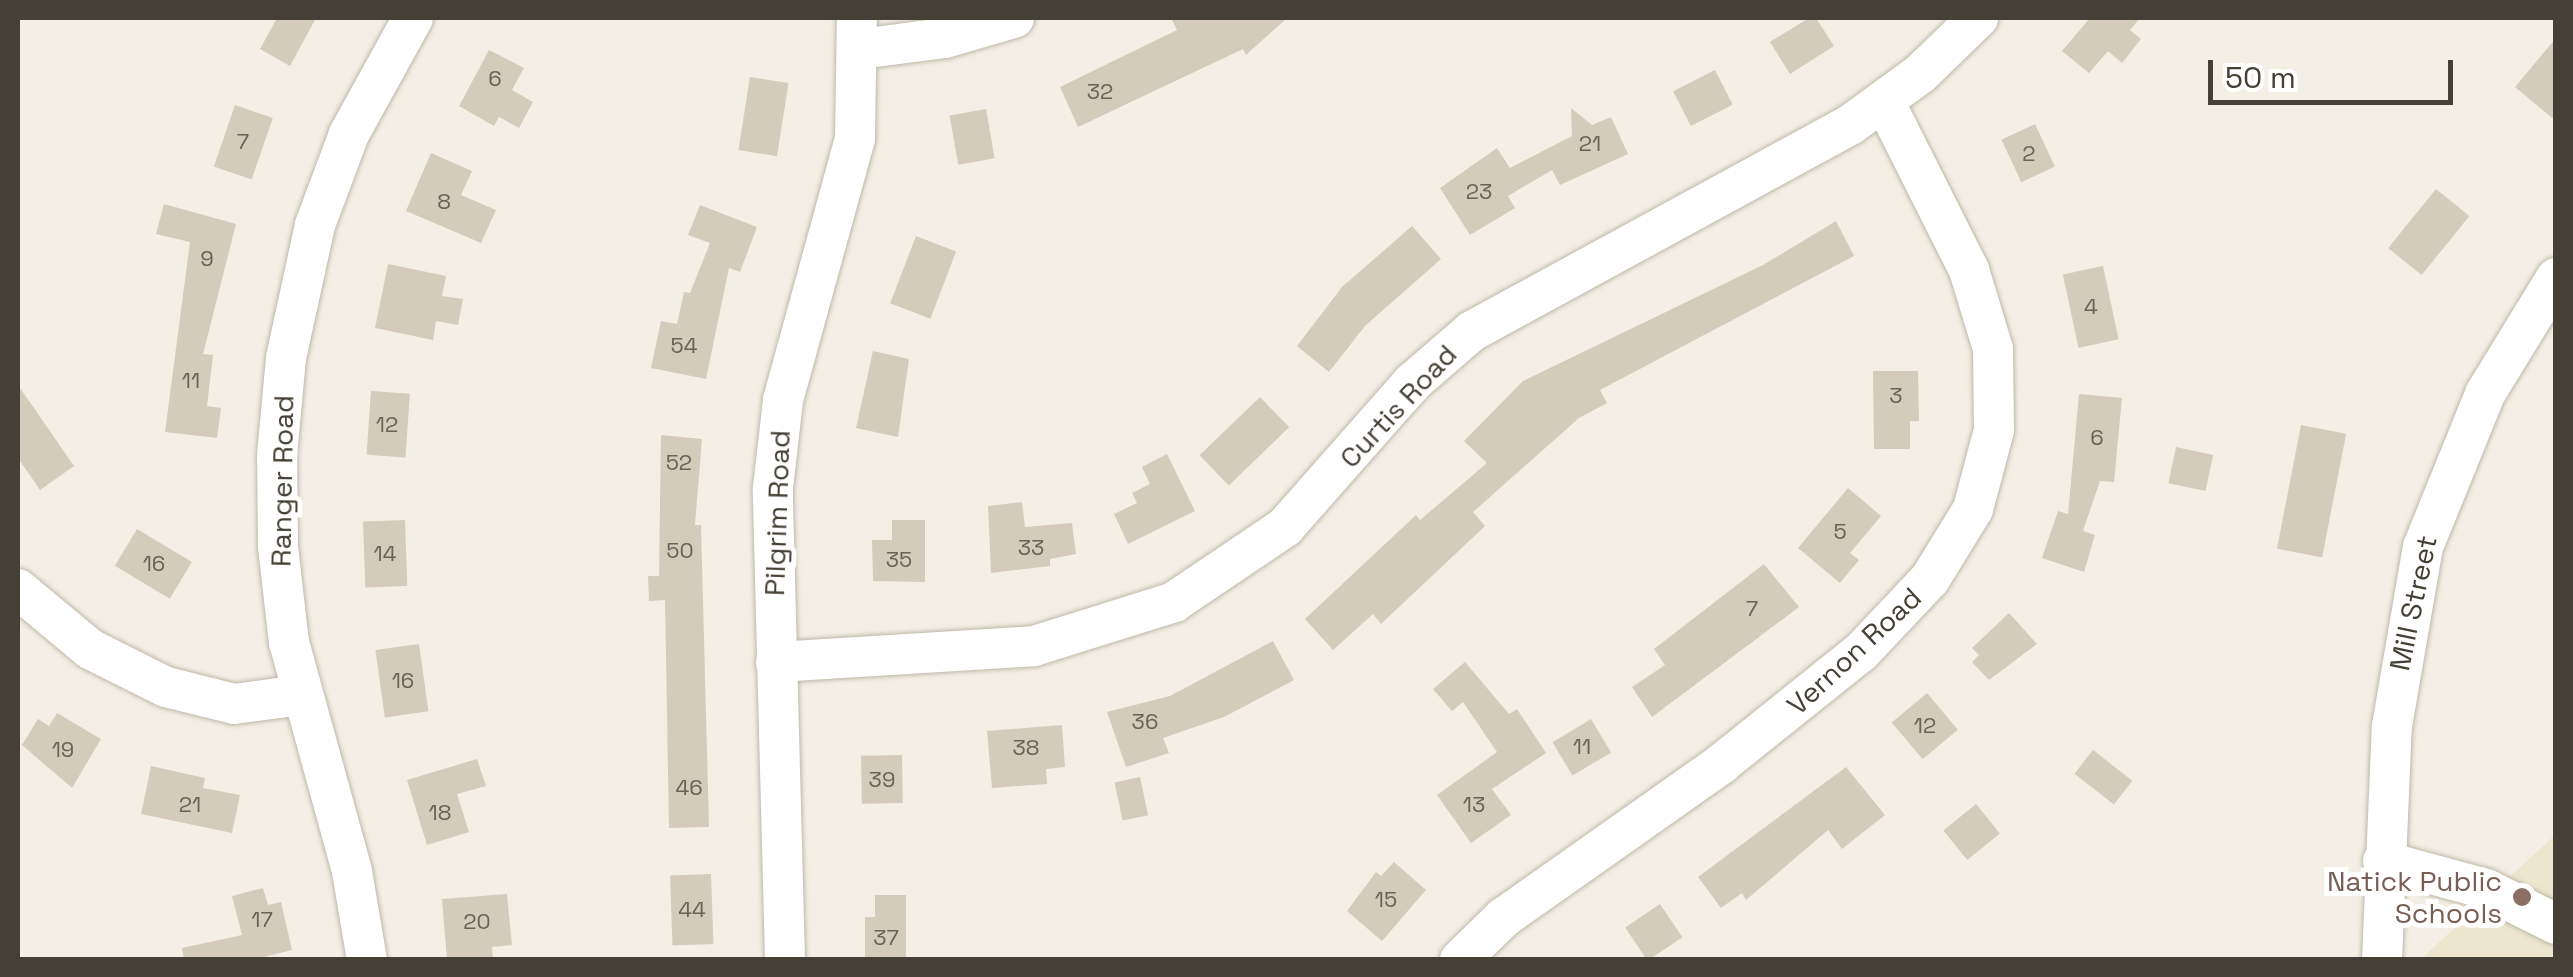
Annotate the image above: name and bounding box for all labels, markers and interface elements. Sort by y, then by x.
scale bar [2213,40,2458,102]
text: 50 m [2225,58,2296,97]
house number: 6 [488,66,502,92]
house number: 32 [1087,79,1113,105]
house number: 7 [237,129,249,155]
house number: 21 [1579,131,1601,157]
house number: 2 [2022,141,2036,167]
house number: 23 [1466,179,1492,205]
house number: 8 [437,189,451,215]
house number: 9 [200,246,214,272]
house number: 4 [2084,294,2098,320]
house number: 54 [671,333,697,359]
street label: Curtis Road [1332,337,1464,475]
house number: 11 [182,368,200,394]
house number: 3 [1889,383,1903,409]
street label: Ranger Road [264,395,300,567]
house number: 12 [376,412,398,438]
house number: 6 [2090,425,2104,451]
street label: Pilgrim Road [757,429,797,597]
house number: 52 [666,450,692,476]
house number: 5 [1833,519,1847,545]
street label: Mill Street [2382,532,2444,674]
house number: 33 [1018,535,1044,561]
house number: 50 [666,538,694,564]
house number: 14 [374,541,396,567]
house number: 35 [886,547,912,573]
house number: 16 [143,551,165,577]
street label: Vernon Road [1780,580,1928,722]
house number: 7 [1746,596,1758,622]
house number: 16 [392,668,414,694]
house number: 36 [1132,709,1158,735]
house number: 12 [1914,713,1936,739]
house number: 11 [1573,734,1591,760]
house number: 38 [1013,735,1039,761]
house number: 19 [52,737,74,763]
house number: 39 [869,767,895,793]
house number: 46 [675,775,703,801]
house number: 21 [179,792,201,818]
house number: 13 [1463,792,1485,818]
house number: 18 [429,800,451,826]
place label: Natick Public Schools [2327,864,2502,930]
marker: Natick Public Schools [2511,886,2533,908]
house number: 15 [1375,887,1397,913]
house number: 44 [678,897,706,923]
house number: 17 [251,907,273,933]
house number: 20 [463,909,491,935]
house number: 37 [873,925,899,951]

